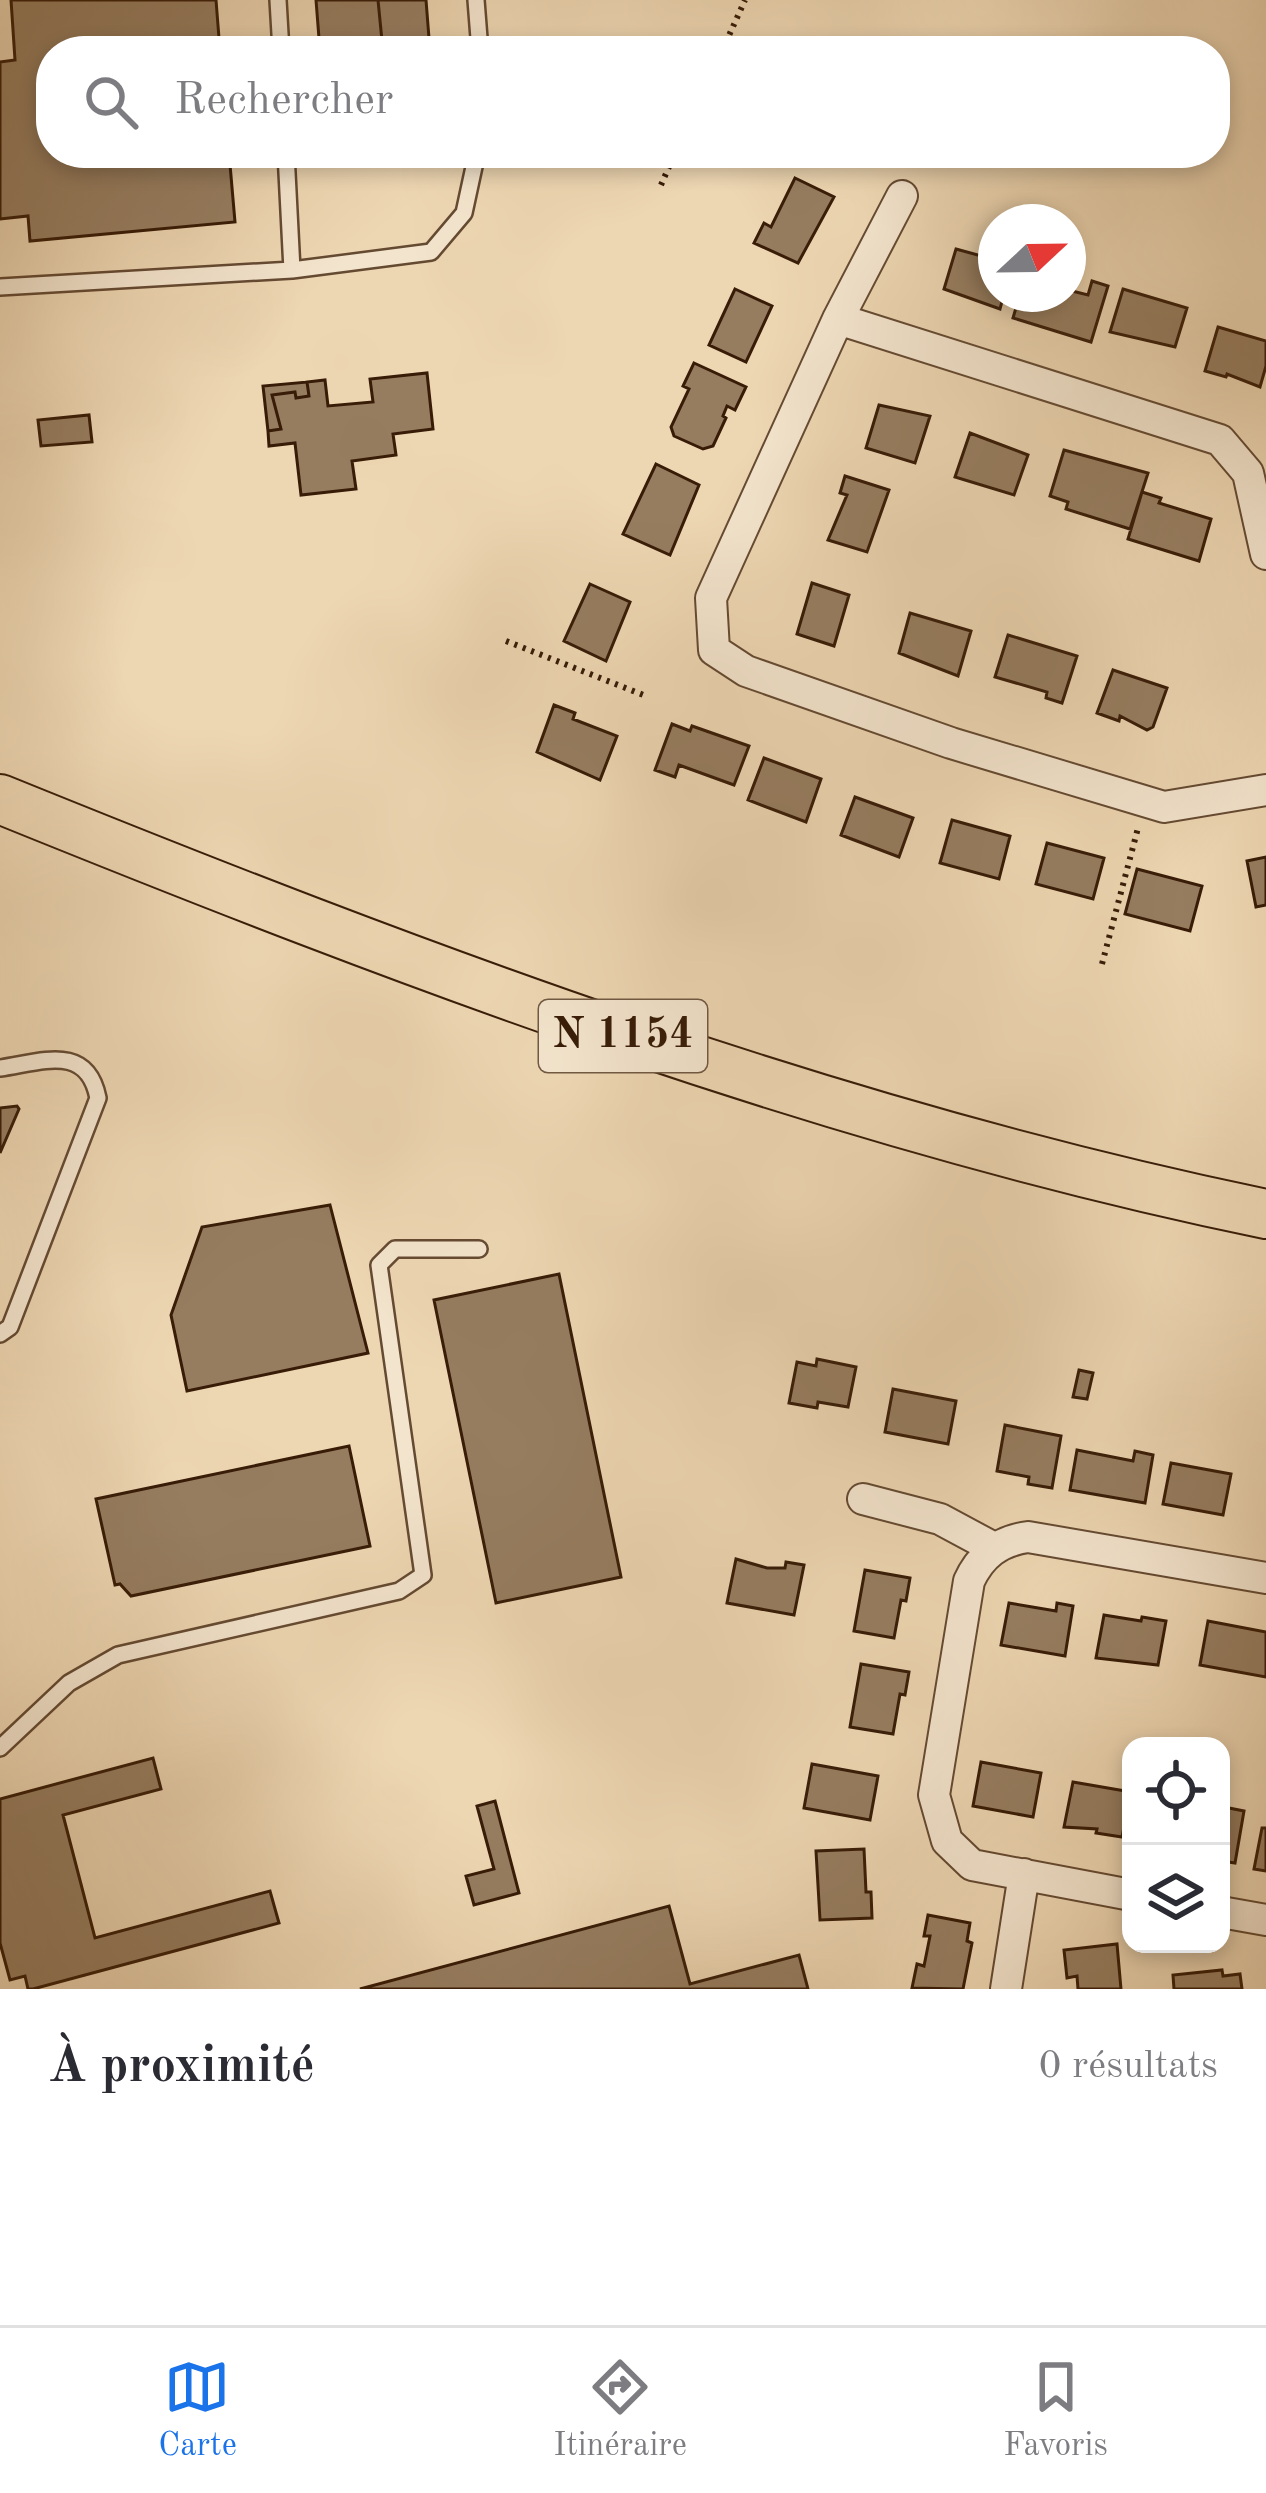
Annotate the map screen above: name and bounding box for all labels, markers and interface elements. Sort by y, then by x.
search box [36,36,1230,168]
icon: search [78,69,144,135]
text: Rechercher [174,79,393,124]
north arrow [978,204,1086,312]
road number: N 1154 [539,1000,707,1072]
map controls [1122,1737,1230,1953]
button: locate [1122,1737,1230,1845]
button: layers [1122,1845,1230,1953]
text: À proximité [48,2042,315,2093]
text: 0 résultats [1039,2047,1218,2086]
tab: Carte [158,2354,237,2467]
tab: Itinéraire [553,2354,687,2467]
tab: Favoris [1003,2354,1108,2467]

